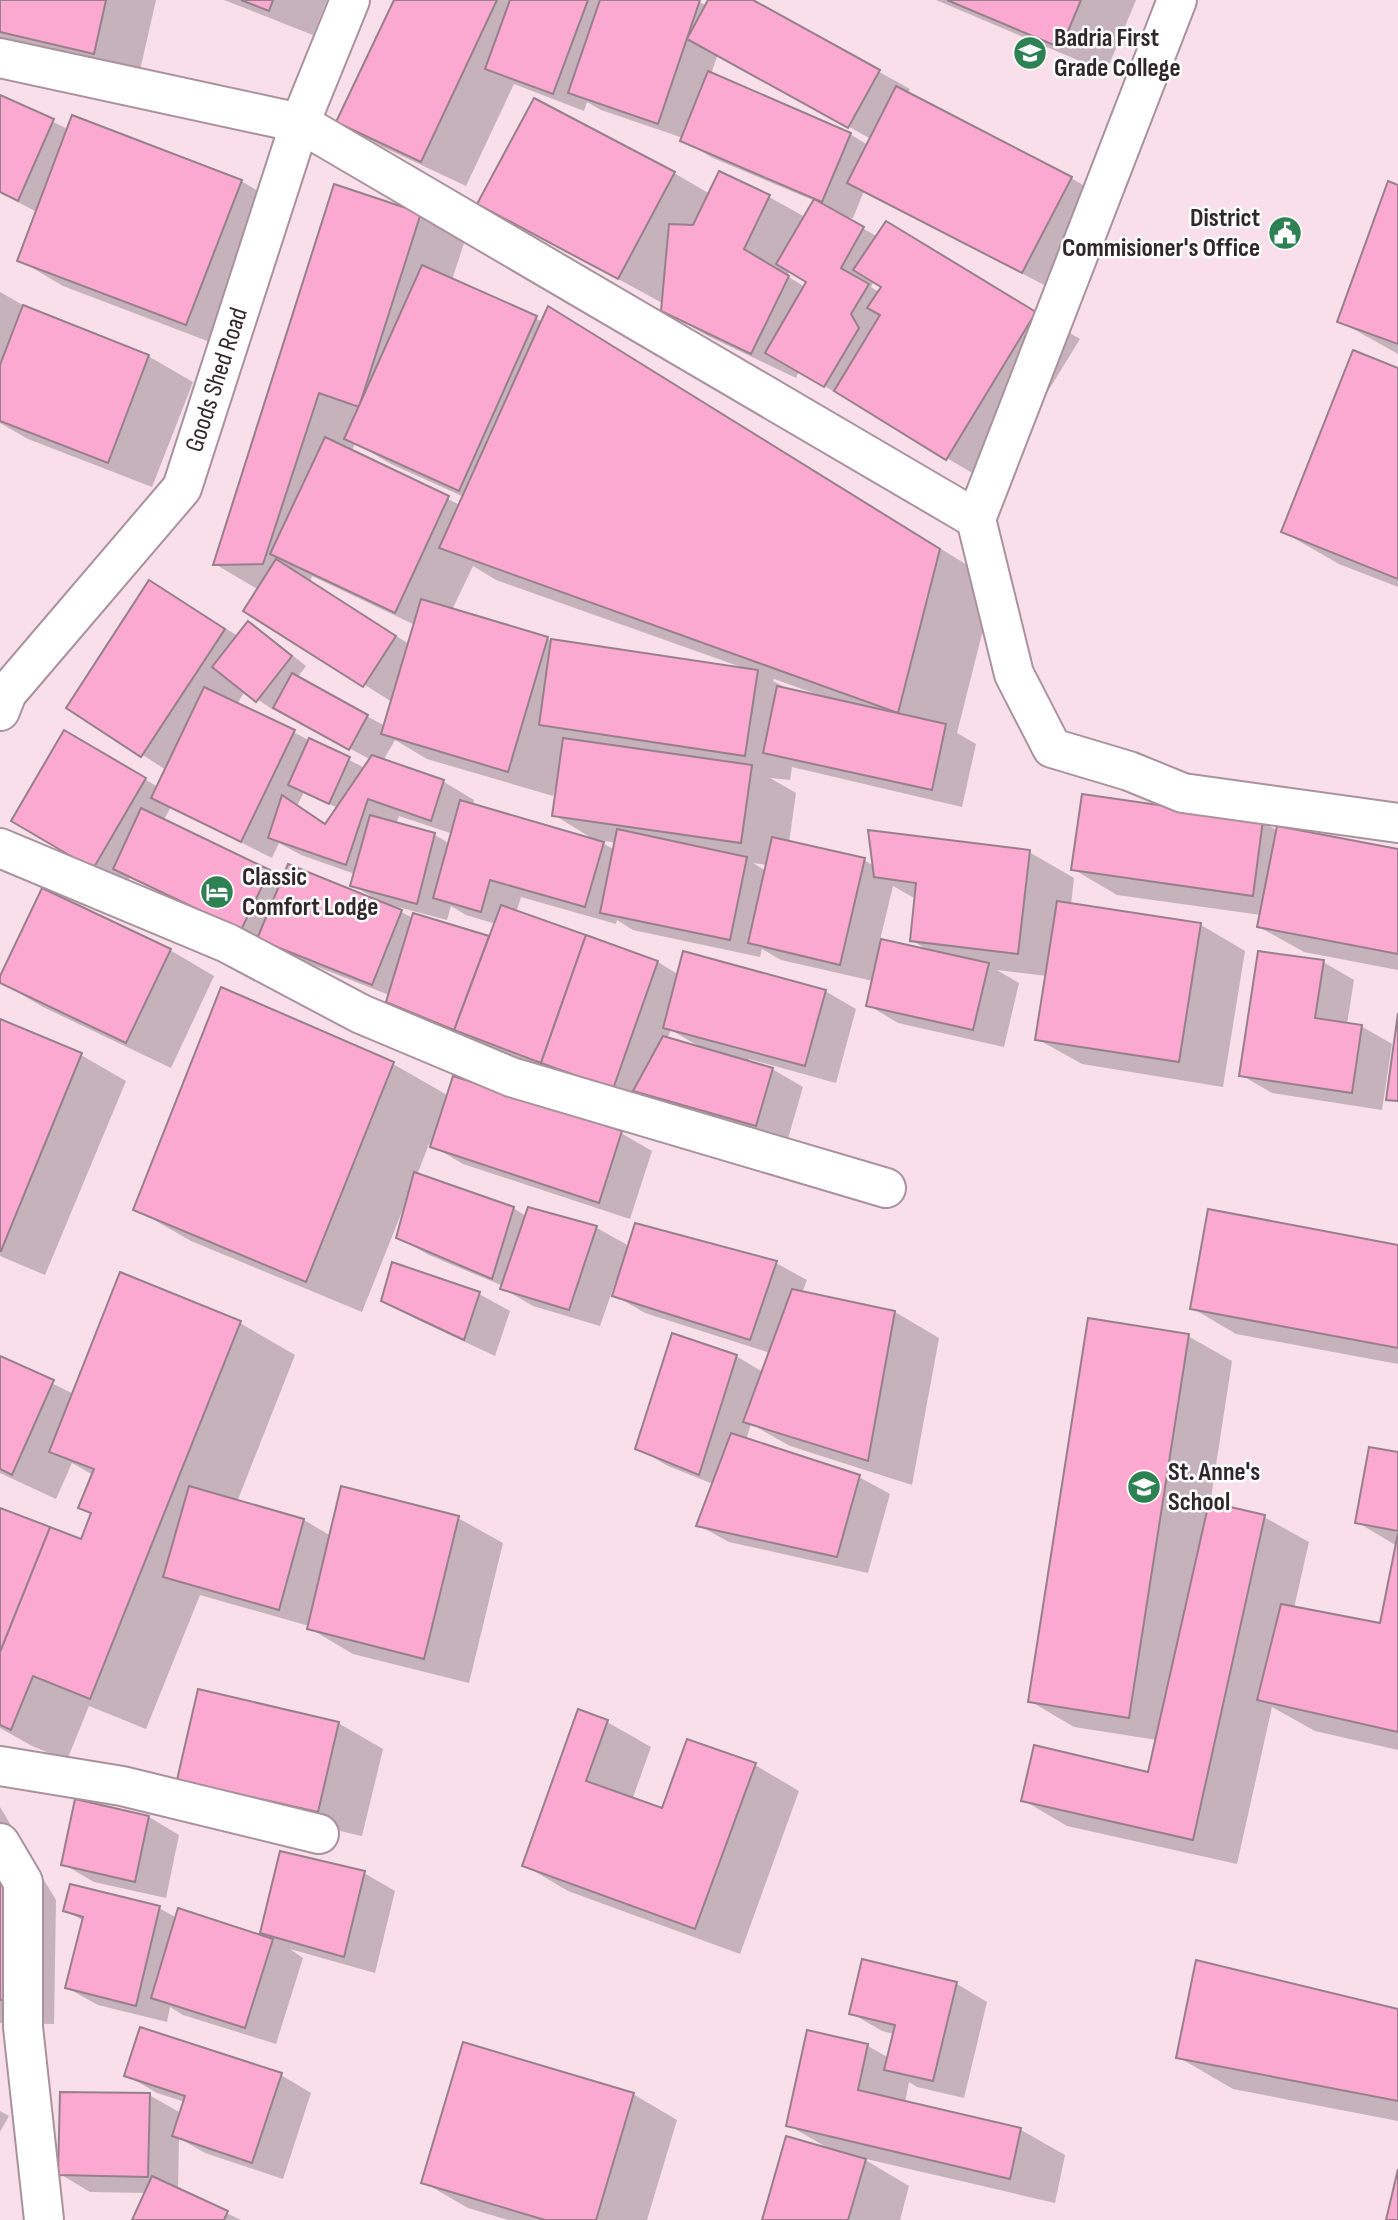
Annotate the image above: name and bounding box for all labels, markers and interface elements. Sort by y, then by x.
place label: Badria First Grade College [1054,23,1181,84]
school or university icon: Badria First Grade College [1011,34,1049,72]
place label: District Commisioner's Office [1062,203,1260,264]
public building icon: District Commisioner's Office [1266,214,1304,252]
street label: Goods Shed Road [179,304,255,456]
place label: Classic Comfort Lodge [242,862,378,923]
hotel icon: Classic Comfort Lodge [198,873,236,911]
place label: St. Anne's School [1168,1457,1260,1518]
school or university icon: St. Anne's School [1125,1468,1163,1506]

